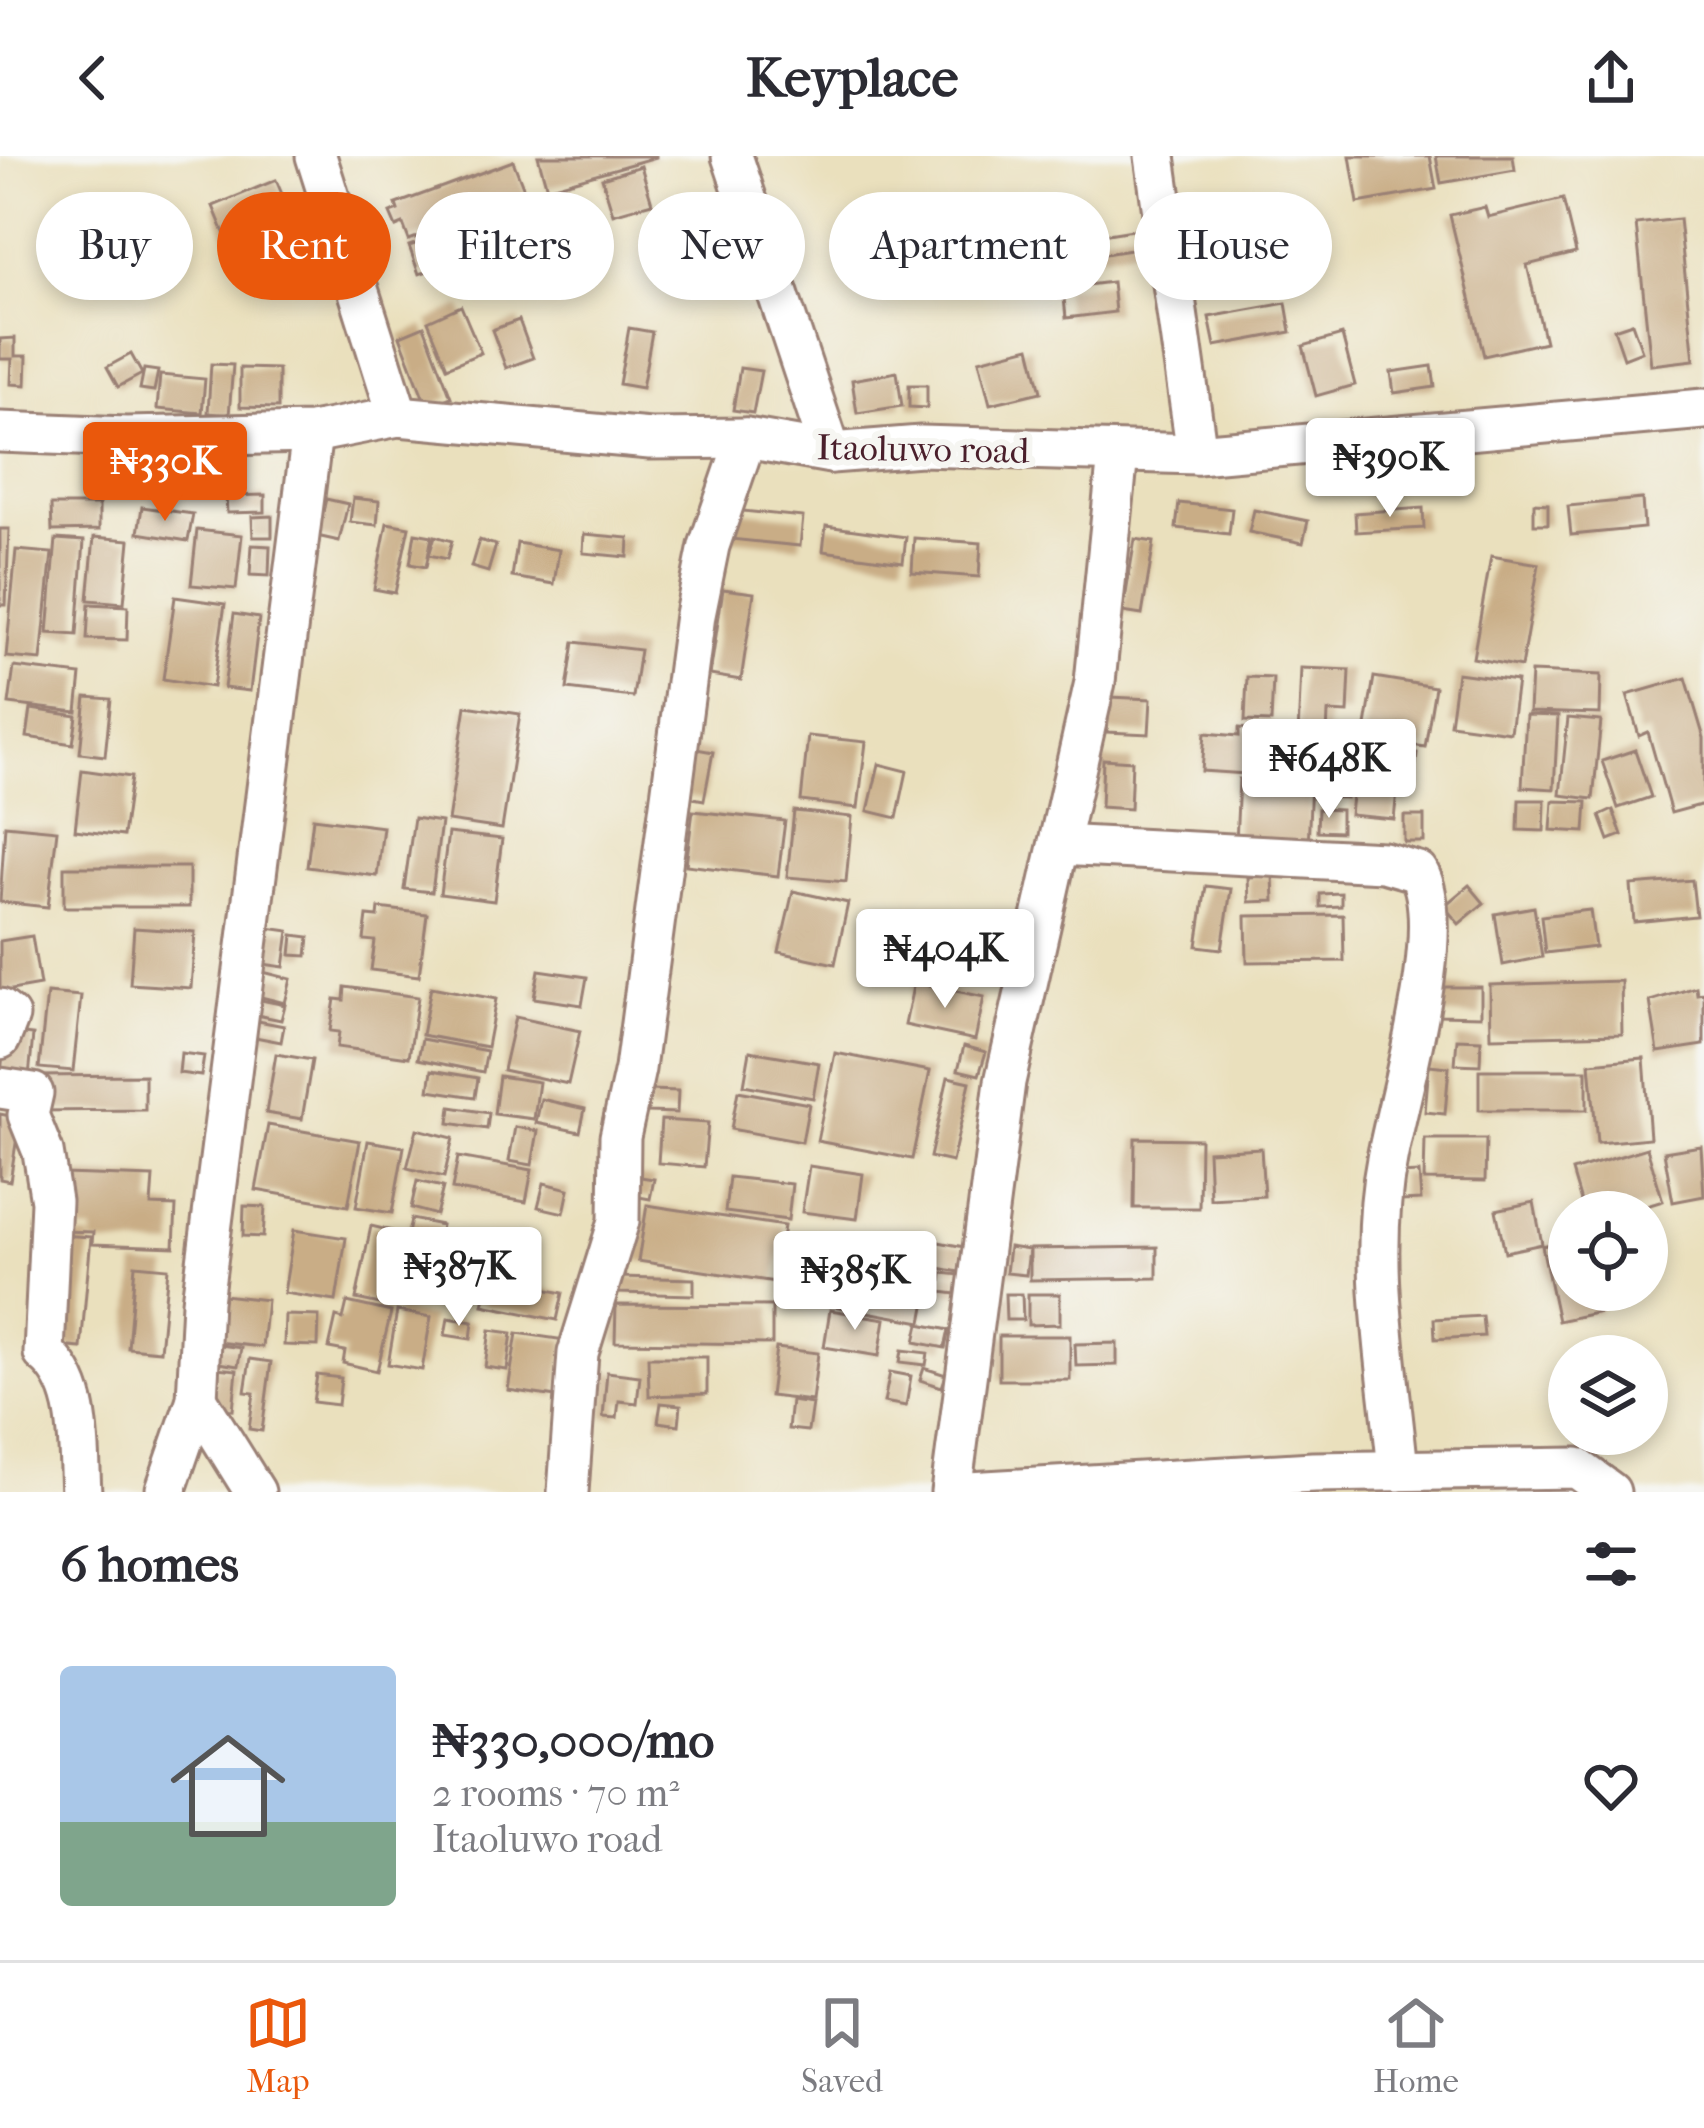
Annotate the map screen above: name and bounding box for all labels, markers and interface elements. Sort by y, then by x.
icon: back [60,45,126,111]
icon: share [1578,45,1644,111]
text: Keyplace [746,47,958,110]
chip: Buy [36,192,193,300]
chip: Rent [217,192,391,300]
chip: Filters [415,192,614,300]
chip: New [638,192,805,300]
chip: Apartment [829,192,1110,300]
chip: House [1134,192,1332,300]
pin: ₦390K [1306,418,1474,520]
pin: ₦330K [81,422,249,524]
street label: Itaoluwo road [816,426,1030,472]
text: ₦390K [1333,434,1447,480]
text: ₦330K [110,438,220,484]
pin: ₦648K [1245,719,1413,821]
text: ₦648K [1269,735,1389,781]
pin: ₦404K [861,909,1029,1011]
text: ₦404K [883,925,1007,971]
map controls [1548,1191,1668,1455]
button: locate [1548,1191,1668,1311]
pin: ₦387K [375,1227,543,1329]
pin: ₦385K [771,1231,939,1333]
text: ₦387K [404,1243,514,1289]
text: ₦385K [801,1247,909,1293]
button: layers [1548,1335,1668,1455]
icon: filters [1578,1531,1644,1597]
text: 6 homes [60,1534,239,1594]
text: ₦330,000/mo [432,1710,714,1770]
icon: home [156,1714,300,1858]
icon: heart [1578,1753,1644,1819]
text: 2 rooms · 70 m² [432,1770,680,1816]
text: Itaoluwo road [432,1816,662,1862]
tab: Map [245,1990,311,2101]
tab: Saved [801,1990,883,2101]
tab: Home [1373,1990,1459,2101]

